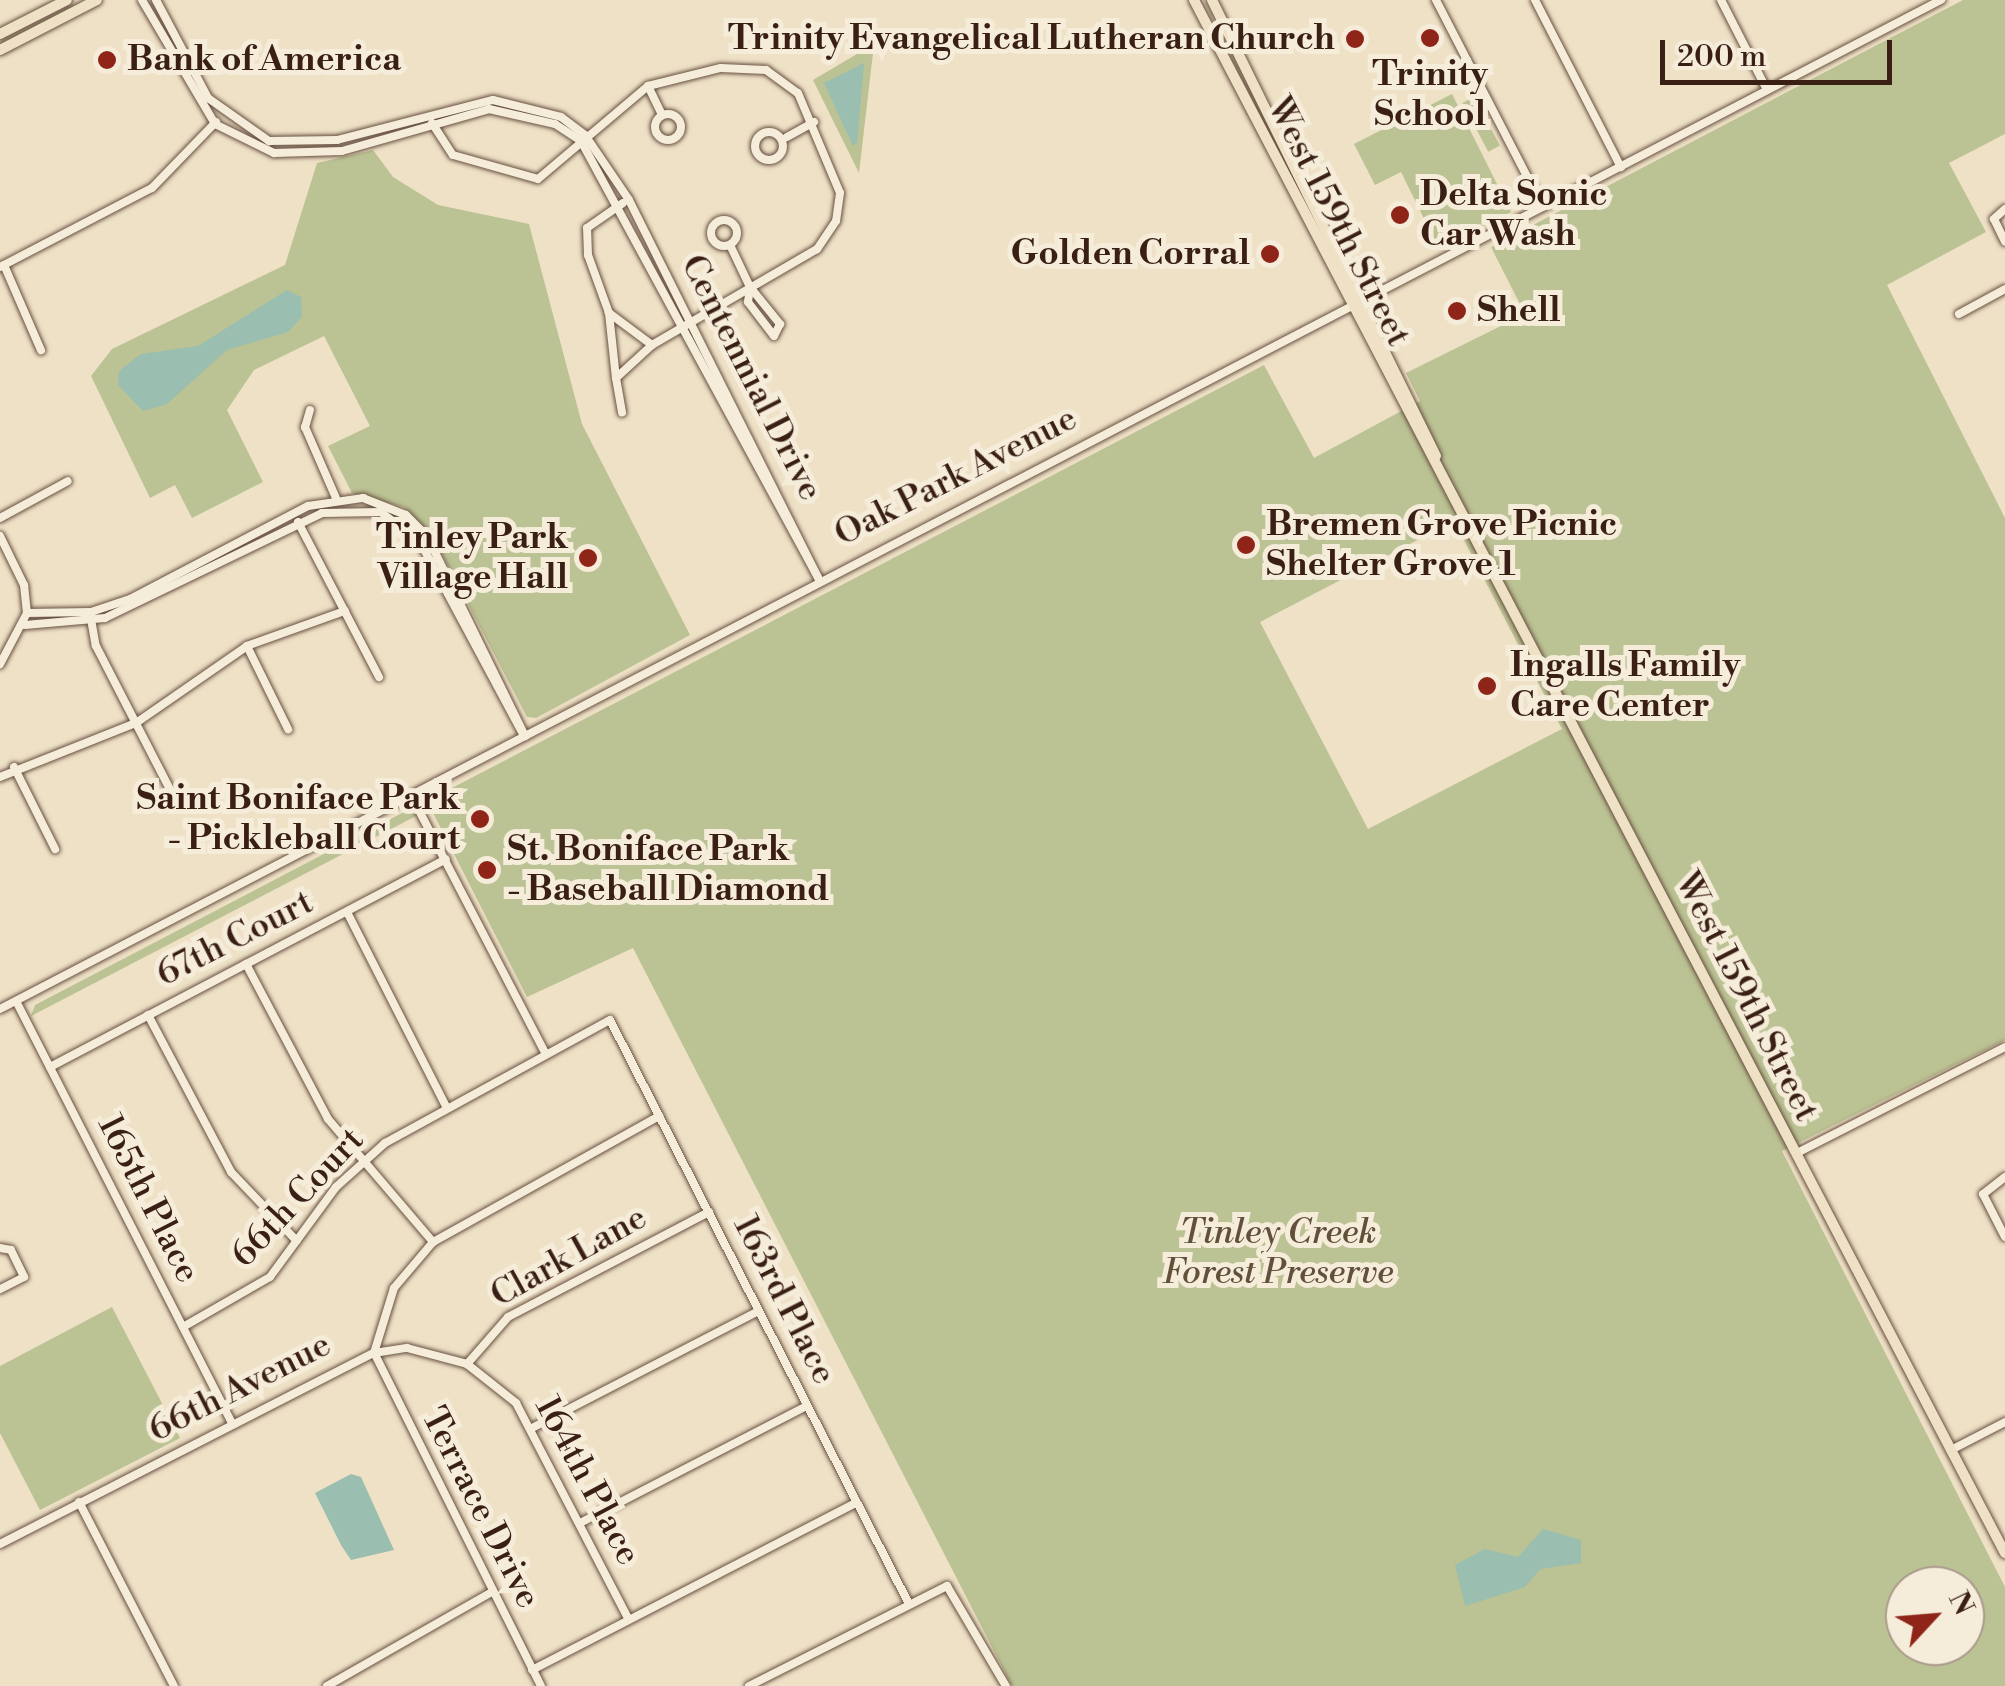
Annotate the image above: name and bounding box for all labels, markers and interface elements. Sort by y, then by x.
place label: Trinity Evangelical Lutheran Church [728,18,1335,60]
scale bar [1665,20,1898,82]
marker: Trinity School [1419,27,1441,49]
marker: Trinity Evangelical Lutheran Church [1344,28,1366,50]
text: 200 m [1677,38,1766,76]
place label: Bank of America [127,39,401,81]
marker: Bank of America [96,49,118,71]
place label: Trinity School [1372,54,1488,136]
street label: West 159th Street [1257,90,1419,354]
place label: Delta Sonic Car Wash [1420,174,1608,256]
marker: Delta Sonic Car Wash [1389,204,1411,226]
place label: Golden Corral [1011,233,1250,275]
marker: Golden Corral [1259,243,1281,265]
street label: Centennial Drive [671,248,831,508]
place label: Shell [1477,290,1560,332]
marker: Shell [1446,300,1468,322]
street label: Oak Park Avenue [828,398,1084,556]
place label: Bremen Grove Picnic Shelter Grove 1 [1266,504,1617,586]
place label: Tinley Park Village Hall [376,517,568,599]
marker: Bremen Grove Picnic Shelter Grove 1 [1235,534,1257,556]
marker: Tinley Park Village Hall [577,547,599,569]
place label: Ingalls Family Care Center [1510,645,1740,727]
marker: Ingalls Family Care Center [1474,673,1500,699]
place label: Saint Boniface Park - Pickleball Court [136,778,460,860]
marker: Saint Boniface Park - Pickleball Court [469,808,491,830]
place label: St. Boniface Park - Baseball Diamond [507,829,829,911]
marker: St. Boniface Park - Baseball Diamond [476,859,498,881]
street label: West 159th Street [1665,865,1827,1129]
street label: 67th Court [150,882,320,996]
street label: 165th Place [88,1108,208,1290]
street label: 66th Court [223,1120,373,1276]
street label: Clark Lane [484,1197,654,1317]
street label: 163rd Place [724,1209,844,1391]
park label: Tinley Creek Forest Preserve [1162,1212,1394,1294]
street label: 66th Avenue [142,1324,338,1452]
street label: 164th Place [525,1390,649,1572]
street label: Terrace Drive [412,1401,548,1615]
north arrow [1885,1566,1985,1666]
text: N [1940,1586,1981,1621]

